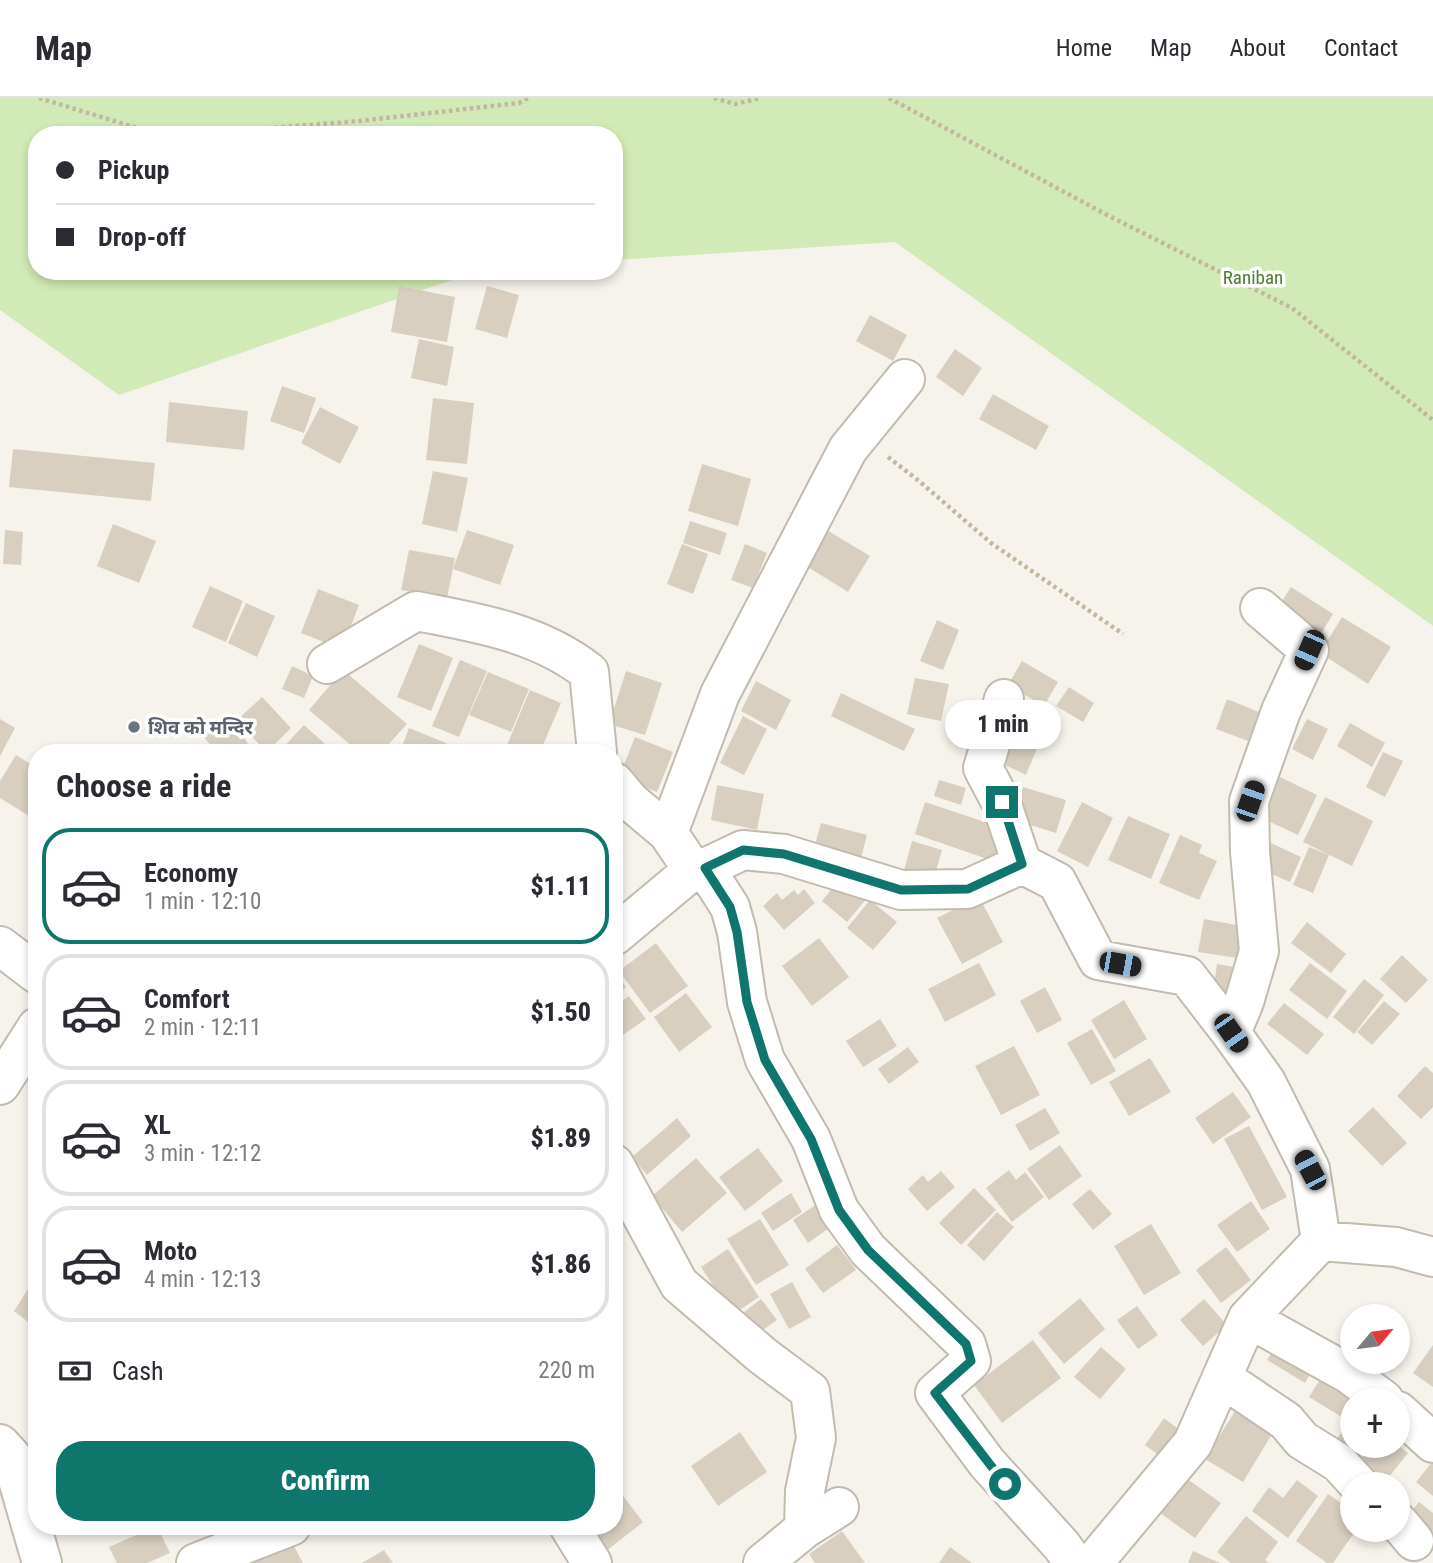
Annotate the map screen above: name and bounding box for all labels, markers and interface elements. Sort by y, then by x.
text: Map [35,29,92,68]
text: Home [1056,34,1112,62]
text: Map [1150,34,1192,62]
text: About [1230,34,1286,62]
text: Contact [1324,34,1398,62]
text: Pickup [98,155,169,185]
text: Drop-off [98,222,186,252]
park label: Raniban [1223,266,1283,289]
car [1291,627,1328,673]
callout: 1 min [944,700,1060,750]
text: 1 min [977,711,1029,738]
place label: शिव को मन्दिर [148,716,253,739]
marker: शिव को मन्दिर [126,719,142,735]
text: Choose a ride [56,767,231,805]
car [1234,778,1267,824]
route end [986,786,1018,818]
icon: car [60,855,123,918]
text: Economy [144,858,238,888]
text: $1.11 [530,871,591,901]
text: 1 min · 12:10 [144,888,261,915]
car [1098,950,1143,978]
icon: car [60,981,123,1044]
text: Comfort [144,984,230,1014]
text: $1.50 [530,997,591,1027]
car [1211,1010,1252,1056]
text: 2 min · 12:11 [144,1014,261,1041]
icon: car [60,1107,123,1170]
text: XL [144,1110,171,1140]
text: $1.89 [530,1123,591,1153]
text: 3 min · 12:12 [144,1140,261,1167]
car [1291,1147,1330,1193]
icon: car [60,1233,123,1296]
text: Moto [144,1236,197,1266]
text: $1.86 [530,1249,591,1279]
text: 4 min · 12:13 [144,1266,261,1293]
north arrow [1340,1304,1410,1374]
map controls [1340,1304,1410,1542]
icon: cash [56,1352,94,1390]
text: Cash [112,1356,164,1386]
text: 220 m [538,1357,595,1384]
button: + [1340,1388,1410,1458]
button: Confirm [56,1441,595,1521]
route start [989,1468,1021,1500]
button: − [1340,1472,1410,1542]

